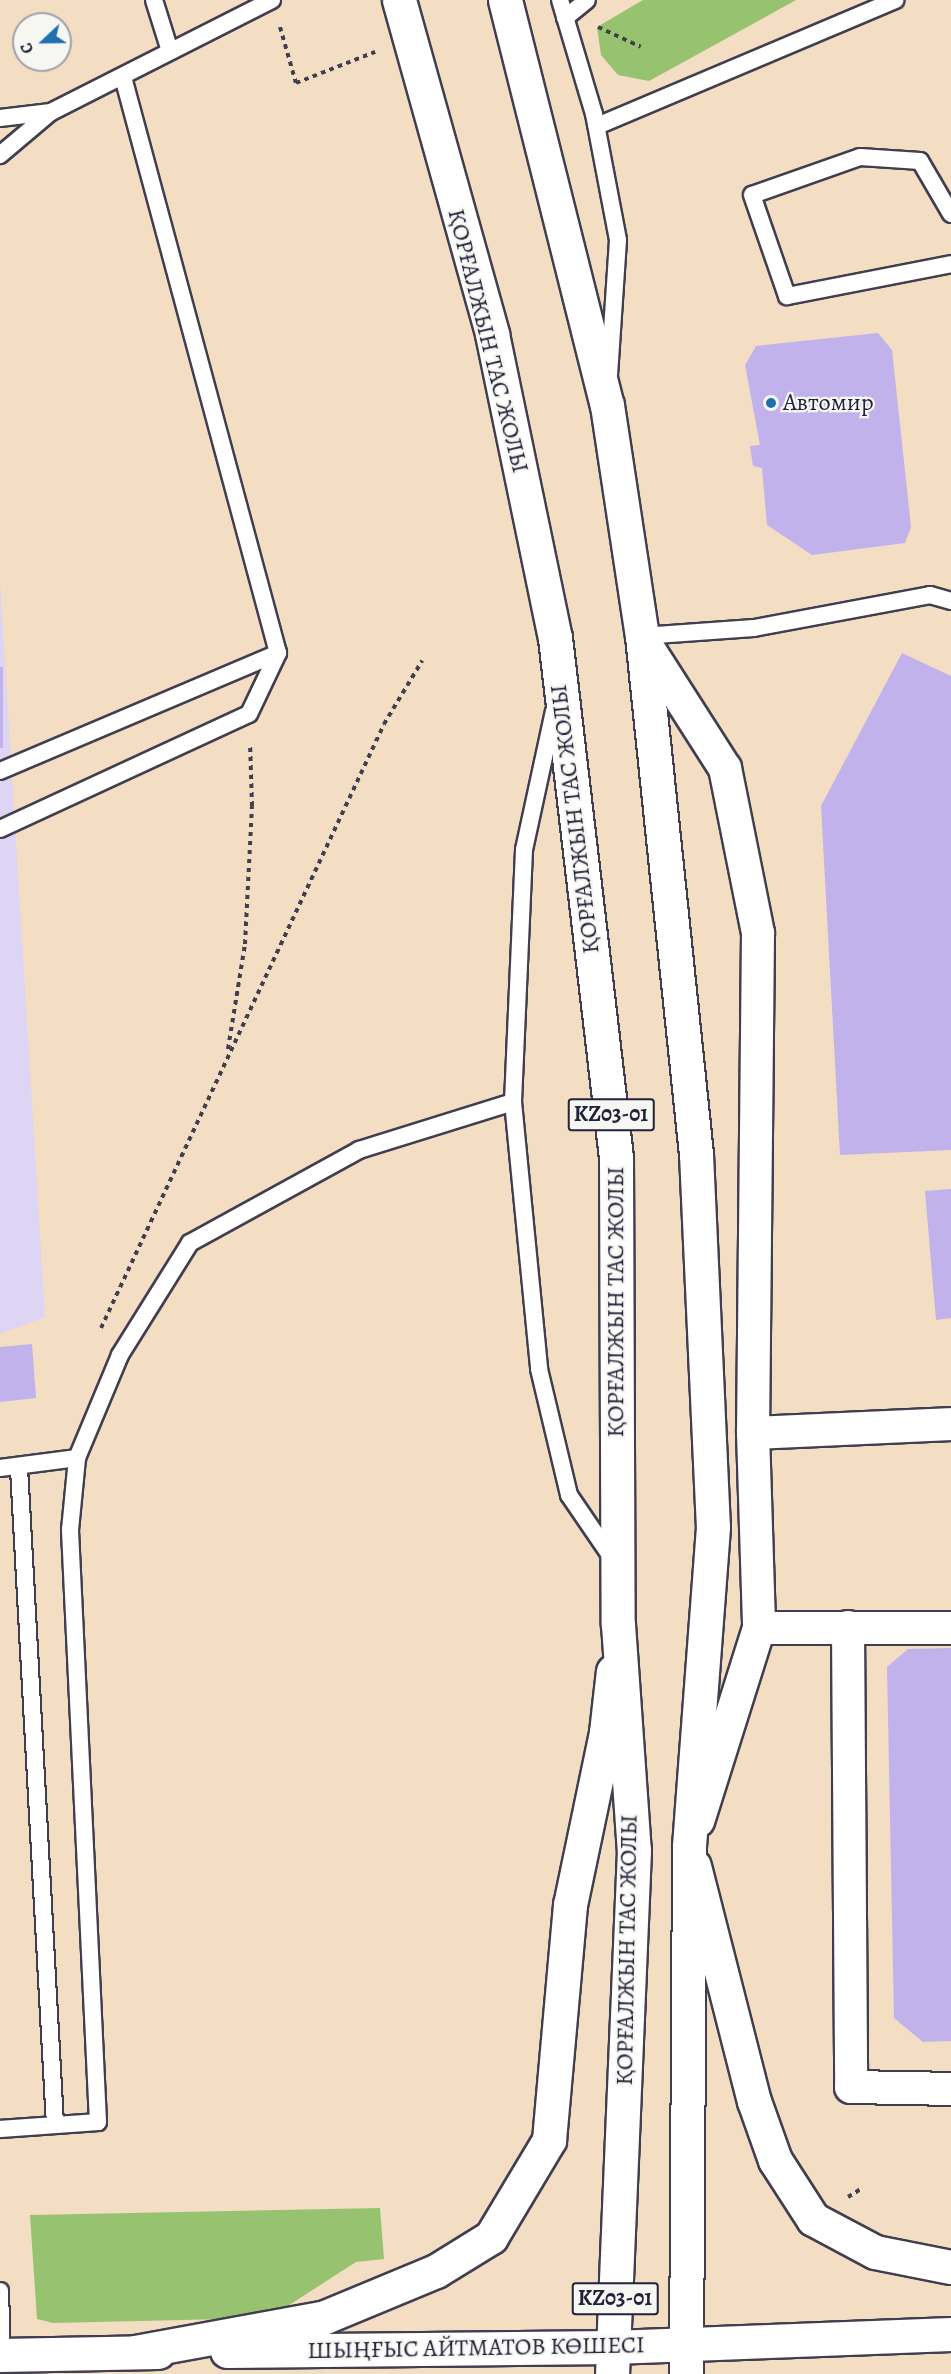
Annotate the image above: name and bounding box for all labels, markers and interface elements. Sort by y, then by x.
north arrow [12,12,72,72]
text: С [15,39,39,57]
street label: ҚОРҒАЛЖЫН ТАС ЖОЛЫ [441,206,535,476]
place label: Автомир [783,389,874,417]
marker: Автомир [764,396,778,410]
street label: ҚОРҒАЛЖЫН ТАС ЖОЛЫ [544,683,606,955]
road number: KZ03-01 [568,1096,654,1134]
street label: ҚОРҒАЛЖЫН ТАС ЖОЛЫ [602,1167,630,1437]
street label: ҚОРҒАЛЖЫН ТАС ЖОЛЫ [610,1814,644,2086]
road number: KZ03-01 [572,2280,658,2318]
street label: ШЫҢҒЫС АЙТМАТОВ КӨШЕСІ [307,2331,645,2365]

